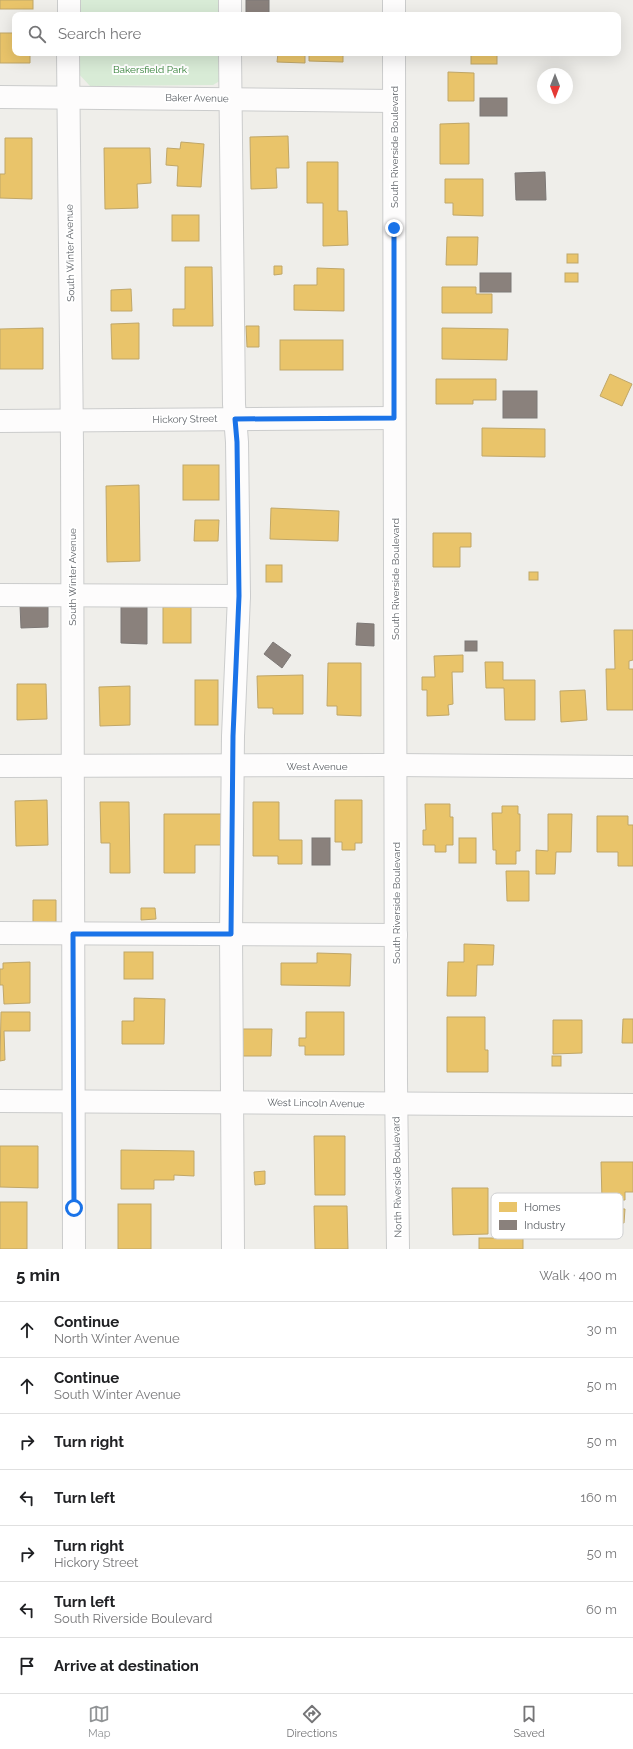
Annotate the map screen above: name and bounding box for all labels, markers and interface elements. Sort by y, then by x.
search box [12,12,621,56]
icon: search [26,23,48,45]
text: Search here [58,25,141,43]
park label: Bakersfield Park [113,64,188,75]
north arrow [537,68,573,104]
street label: South Riverside Boulevard [389,86,400,208]
street label: Baker Avenue [165,92,229,104]
street label: South Winter Avenue [64,204,76,302]
route end [385,219,403,237]
street label: Hickory Street [152,413,218,425]
street label: South Riverside Boulevard [390,518,401,640]
street label: South Winter Avenue [67,528,78,626]
street label: West Avenue [286,761,348,772]
street label: South Riverside Boulevard [391,842,402,964]
street label: West Lincoln Avenue [267,1097,365,1109]
street label: North Riverside Boulevard [390,1116,404,1238]
legend [491,1193,623,1239]
route start [65,1199,83,1217]
text: Homes [524,1201,560,1214]
text: Industry [524,1219,565,1232]
text: 5 min [16,1265,60,1285]
text: Walk · 400 m [539,1268,617,1283]
text: Continue [54,1313,119,1331]
icon: ahead [16,1319,38,1341]
text: 30 m [587,1322,617,1337]
text: North Winter Avenue [54,1331,180,1346]
text: Continue [54,1369,119,1387]
icon: ahead [16,1375,38,1397]
text: 50 m [587,1378,617,1393]
text: South Winter Avenue [54,1387,181,1402]
icon: right [16,1431,38,1453]
text: Turn right [54,1433,124,1451]
text: 50 m [587,1434,617,1449]
icon: left [16,1487,38,1509]
text: Turn left [54,1489,115,1507]
text: 160 m [580,1490,617,1505]
text: Turn right [54,1537,124,1555]
icon: right [16,1543,38,1565]
text: 50 m [587,1546,617,1561]
text: Hickory Street [54,1555,138,1570]
text: Turn left [54,1593,115,1611]
icon: left [16,1599,38,1621]
text: 60 m [586,1602,617,1617]
text: South Riverside Boulevard [54,1611,212,1626]
icon: arrive [16,1655,38,1677]
text: Arrive at destination [54,1657,199,1675]
tab: Map [88,1703,110,1740]
tab: Directions [287,1703,337,1740]
tab: Saved [513,1703,545,1740]

